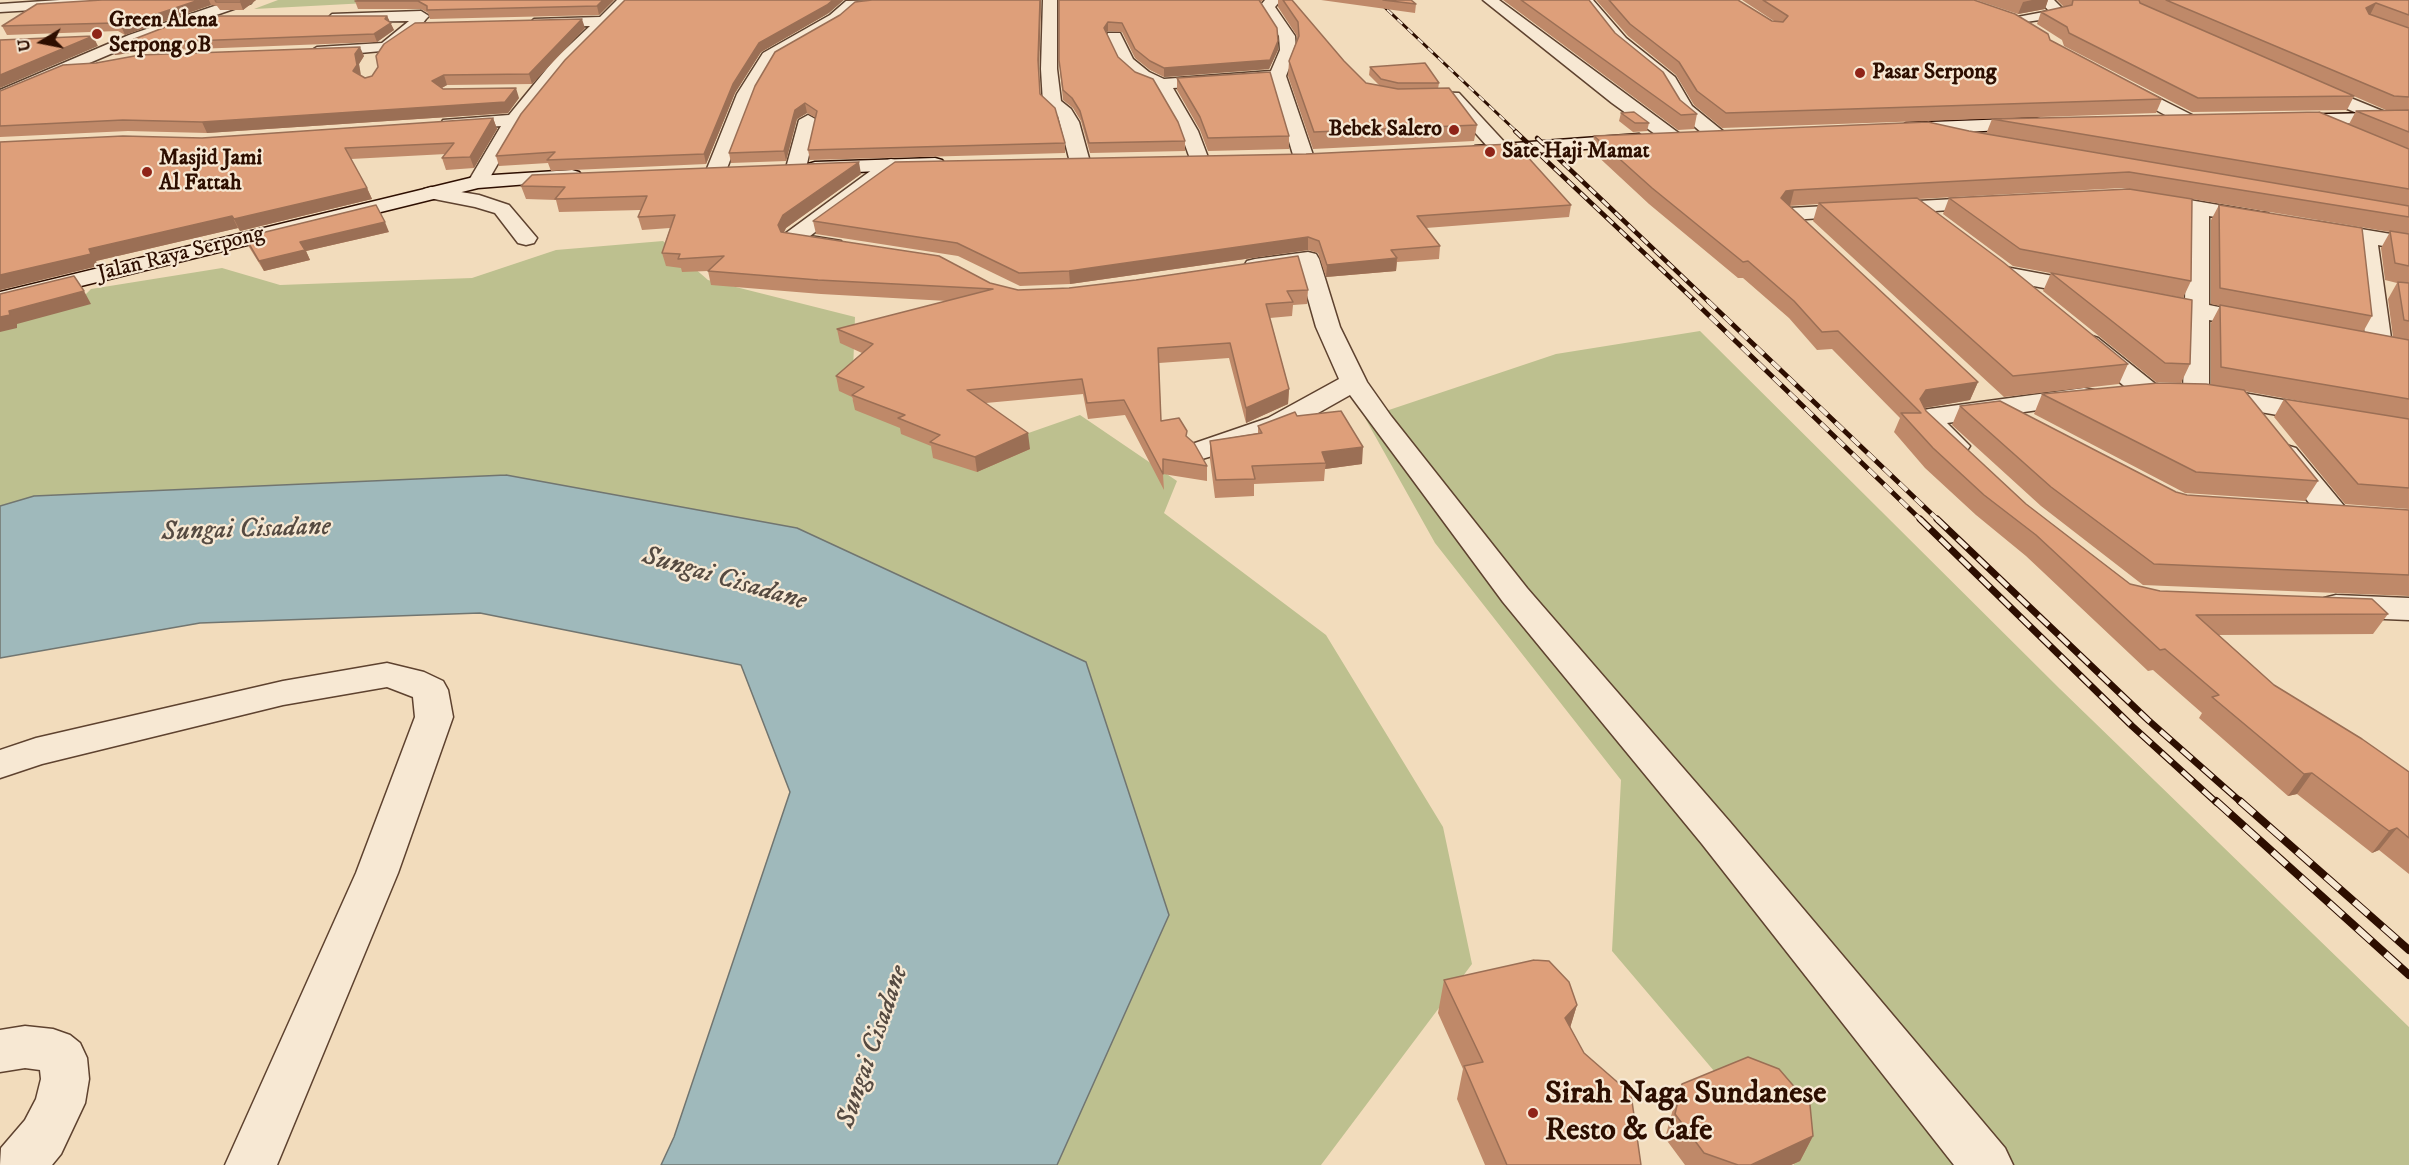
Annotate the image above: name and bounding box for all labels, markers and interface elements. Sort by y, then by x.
place label: Green Alena Serpong 9B [109,8,217,60]
north arrow [12,12,72,72]
marker: Green Alena Serpong 9B [90,27,104,41]
text: U [13,37,35,53]
place label: Pasar Serpong [1872,60,1996,86]
marker: Pasar Serpong [1853,66,1867,80]
place label: Bebek Salero [1329,117,1442,143]
marker: Bebek Salero [1447,123,1461,137]
place label: Sate Haji Mamat [1502,139,1650,165]
marker: Sate Haji Mamat [1483,145,1497,159]
place label: Masjid Jami Al Fattah [159,146,262,198]
marker: Masjid Jami Al Fattah [140,165,154,179]
street label: Jalan Raya Serpong [95,222,267,288]
water label: Sungai Cisadane [161,512,331,550]
water label: Sungai Cisadane [638,541,810,619]
water label: Sungai Cisadane [831,962,917,1132]
place label: Sirah Naga Sundanese Resto & Cafe [1545,1076,1827,1151]
marker: Sirah Naga Sundanese Resto & Cafe [1526,1106,1540,1120]

